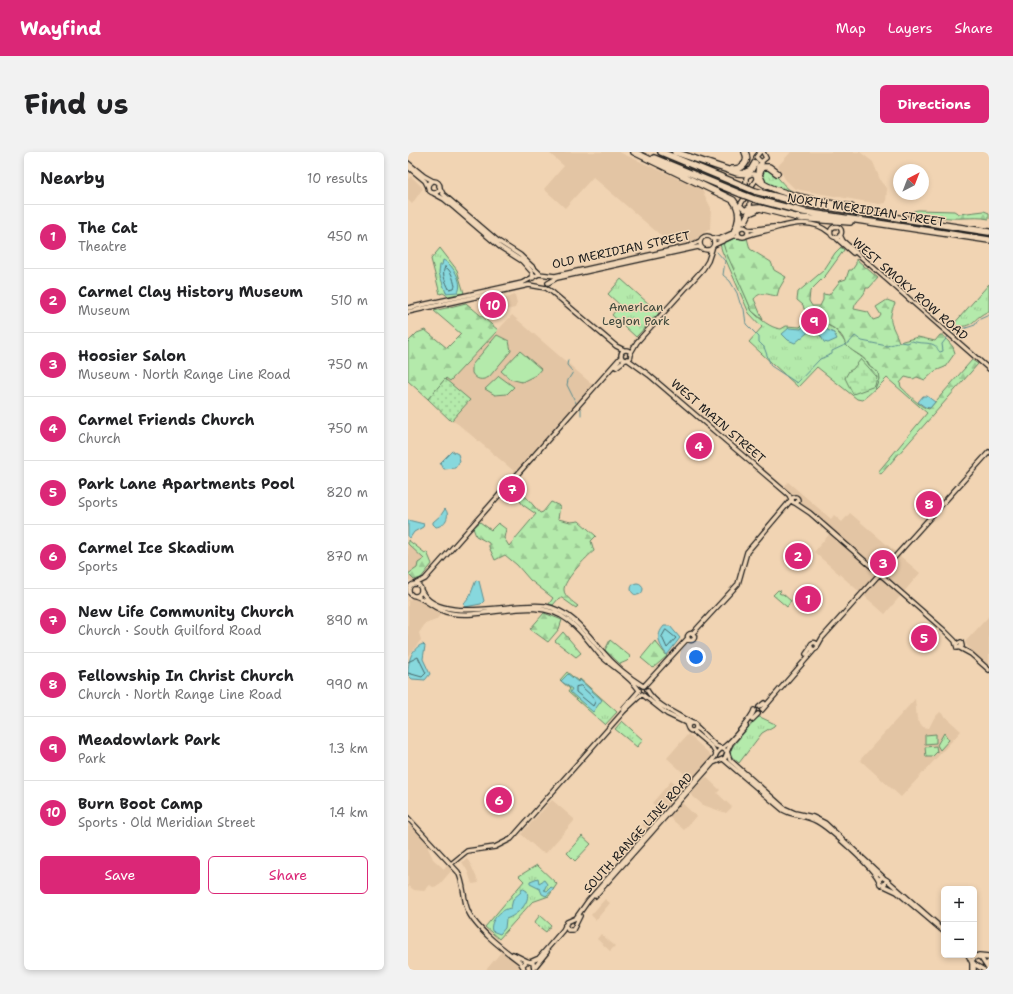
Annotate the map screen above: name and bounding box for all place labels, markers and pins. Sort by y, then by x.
pin: 10 [480,290,506,320]
pin: 9 [801,306,827,336]
pin: 4 [686,431,712,461]
pin: 7 [499,474,525,504]
pin: 8 [916,489,942,519]
pin: 2 [785,541,811,571]
pin: 3 [870,548,896,578]
pin: 1 [795,584,821,614]
pin: 5 [911,623,937,653]
pin: 6 [486,785,512,815]

